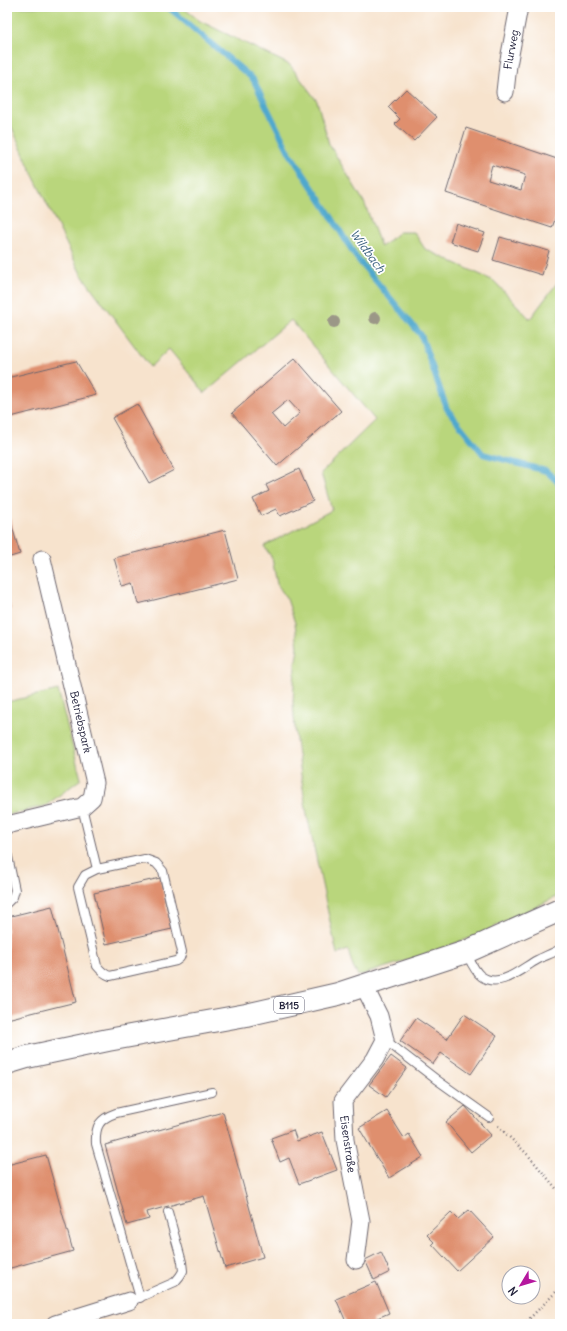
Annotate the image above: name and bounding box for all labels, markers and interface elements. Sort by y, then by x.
street label: Flurweg [501,28,522,70]
water label: Wildbach [347,226,389,276]
street label: Betriebspark [67,690,95,755]
road number: B115 [274,997,304,1013]
street label: Eisenstraße [337,1115,359,1174]
north arrow [501,1265,541,1305]
text: N [505,1284,521,1298]

